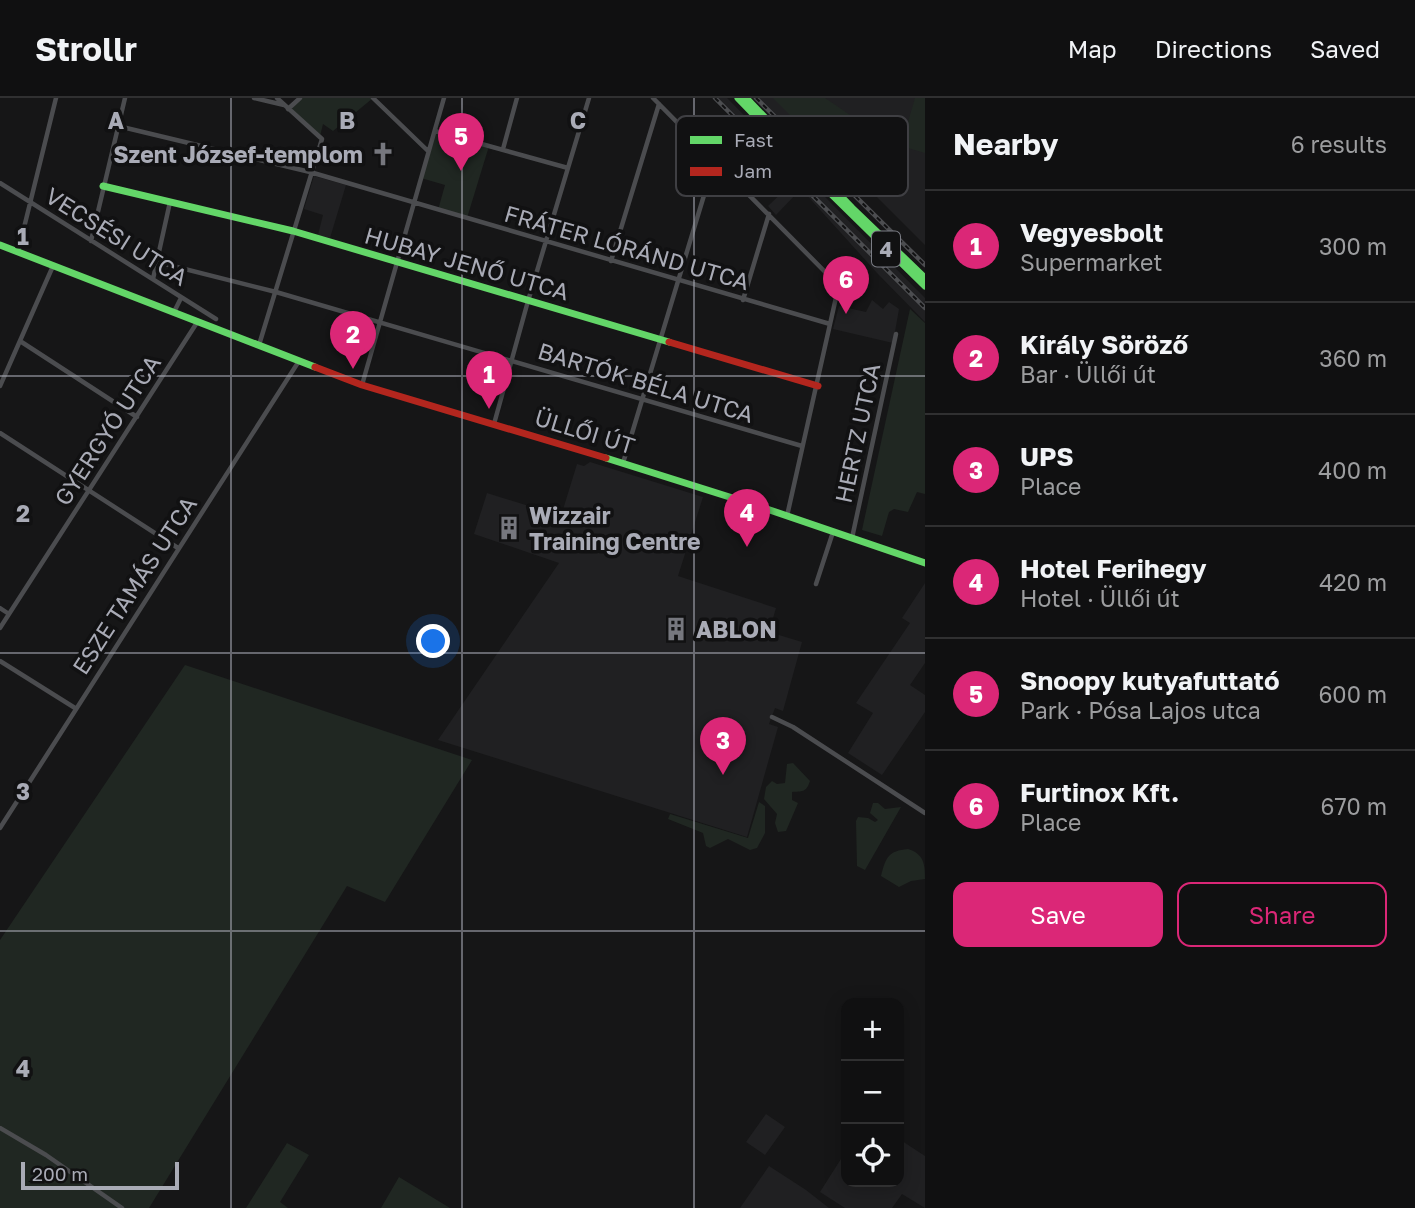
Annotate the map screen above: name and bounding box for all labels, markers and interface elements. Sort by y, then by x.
text: Strollr [35,29,137,68]
text: Map [1068,34,1117,63]
text: Directions [1155,34,1272,63]
text: Saved [1310,34,1380,63]
text: A [108,106,125,134]
text: B [339,106,355,134]
text: C [570,106,586,134]
pin: 5 [438,113,484,171]
legend [676,116,908,196]
text: Nearby [953,126,1058,162]
text: Fast [734,128,773,151]
text: 6 results [1291,130,1387,158]
place label: Szent József-templom [113,140,363,168]
church icon: Szent József-templom [369,140,397,168]
text: Jam [734,159,772,182]
street label: VECSÉSI UTCA [41,181,193,291]
street label: FRÁTER LÓRÁND UTCA [501,199,753,295]
text: Vegyesbolt [1020,217,1163,248]
street label: HUBAY JENŐ UTCA [362,220,572,306]
text: 1 [17,222,29,250]
road number: 4 [872,232,900,266]
text: 1 [970,232,982,260]
text: 300 m [1319,232,1387,260]
text: Supermarket [1020,248,1163,276]
pin: 6 [823,256,869,314]
pin: 2 [330,311,376,369]
text: Király Söröző [1020,329,1188,360]
street label: BARTÓK BÉLA UTCA [535,336,757,428]
text: 2 [969,344,983,372]
text: 360 m [1319,344,1387,372]
street label: GYERGYÓ UTCA [48,350,166,510]
pin: 1 [466,351,512,409]
text: Bar · Üllői út [1020,360,1156,388]
street label: HERTZ UTCA [829,361,885,505]
street label: ÜLLŐI ÚT [532,403,638,459]
text: UPS [1020,441,1074,472]
text: 3 [969,456,983,484]
text: 400 m [1318,456,1387,484]
text: Place [1020,472,1081,500]
pin: 4 [724,489,770,547]
street label: ESZE TAMÁS UTCA [66,491,202,679]
text: 2 [16,499,30,527]
place label: Wizzair Training Centre [529,501,701,555]
building icon: Wizzair Training Centre [495,514,523,542]
text: Hotel Ferihegy [1020,553,1207,584]
text: 4 [969,568,983,596]
text: 420 m [1319,568,1387,596]
text: Hotel · Üllői út [1020,584,1180,612]
building icon: ABLON [662,615,690,643]
place label: ABLON [696,615,777,643]
your location [416,624,450,658]
text: Snoopy kutyafuttató [1020,665,1280,696]
text: 5 [969,680,983,708]
text: 600 m [1318,680,1387,708]
text: Park · Pósa Lajos utca [1020,696,1261,724]
pin: 3 [700,717,746,775]
text: 3 [16,777,30,805]
text: Furtinox Kft. [1020,777,1179,808]
text: 6 [969,792,983,820]
text: 670 m [1321,792,1387,820]
text: Place [1020,808,1081,836]
button: Save [953,882,1163,947]
button: Share [1177,882,1387,947]
map controls [841,998,904,1187]
button: + [841,998,904,1061]
text: 4 [16,1054,30,1082]
button: − [841,1061,904,1124]
button: locate [841,1124,904,1187]
scale bar [21,1159,178,1191]
text: 200 m [32,1162,88,1185]

